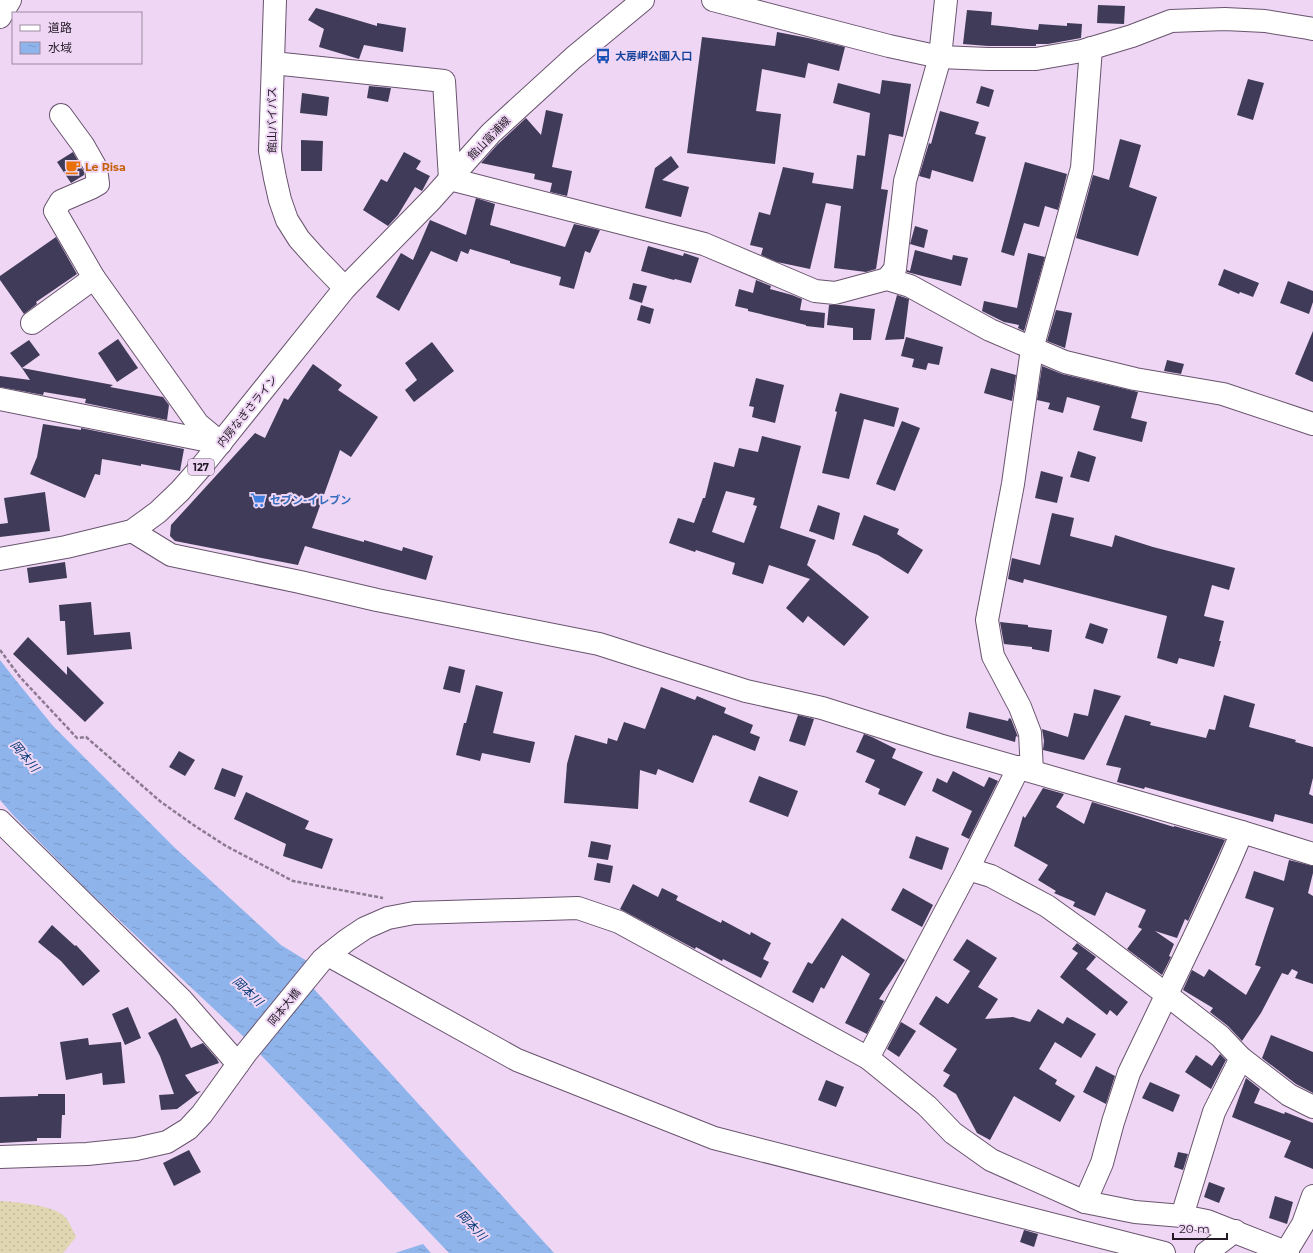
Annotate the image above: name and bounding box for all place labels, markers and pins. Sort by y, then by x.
bus stop icon: 大房岬公園入口 [594,47,612,65]
place label: 大房岬公園入口 [615,49,692,63]
cafe icon: Le Risa [64,158,82,176]
place label: Le Risa [85,160,126,174]
supermarket icon: セブン-イレブン [249,491,267,509]
place label: セブン-イレブン [270,493,351,507]

